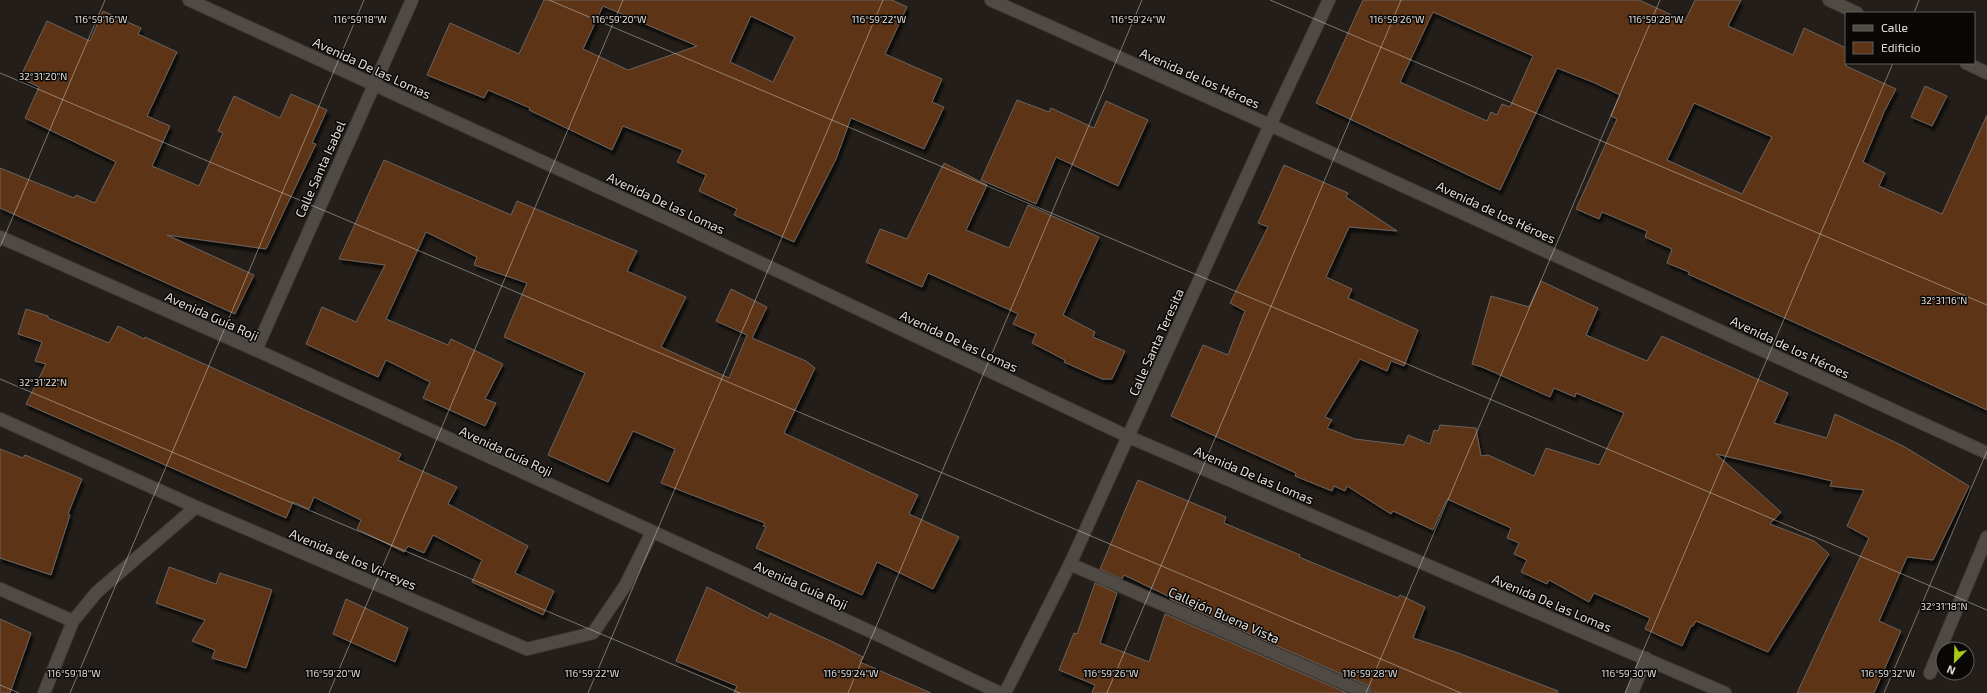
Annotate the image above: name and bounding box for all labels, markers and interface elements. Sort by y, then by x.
legend [1845,12,1975,64]
text: 116°59'16"W [74,13,128,25]
text: 116°59'18"W [333,13,387,25]
text: 116°59'20"W [591,13,647,25]
text: 116°59'22"W [852,13,907,25]
text: 116°59'24"W [1110,13,1166,25]
text: 116°59'26"W [1370,13,1425,25]
text: 116°59'28"W [1628,13,1684,25]
text: Calle [1881,20,1908,34]
street label: Avenida De las Lomas [311,34,433,102]
text: Edificio [1881,40,1921,54]
street label: Avenida de los Héroes [1138,44,1262,112]
text: 32°31'20"N [19,70,67,82]
street label: Calle Santa Isabel [291,118,349,220]
street label: Avenida De las Lomas [605,169,727,237]
street label: Avenida de los Héroes [1434,177,1558,247]
street label: Calle Santa Teresita [1125,286,1187,398]
street label: Avenida Guía Roji [163,288,261,344]
text: 32°31'16"N [1921,294,1967,306]
street label: Avenida De las Lomas [898,307,1020,375]
street label: Avenida de los Héroes [1728,312,1852,382]
text: 32°31'22"N [19,376,67,388]
street label: Avenida Guía Roji [457,422,555,480]
street label: Avenida De las Lomas [1192,443,1316,507]
street label: Avenida de los Virreyes [287,525,419,593]
street label: Avenida Guía Roji [752,557,850,613]
street label: Avenida De las Lomas [1490,571,1614,635]
street label: Callejón Buena Vista [1166,583,1282,647]
text: 32°31'18"N [1920,600,1968,612]
north arrow [1935,641,1975,681]
text: N [1945,663,1957,678]
text: 116°59'18"W [47,667,101,679]
text: 116°59'20"W [305,667,361,679]
text: 116°59'22"W [565,667,620,679]
text: 116°59'24"W [823,667,879,679]
text: 116°59'26"W [1084,667,1139,679]
text: 116°59'28"W [1342,667,1398,679]
text: 116°59'30"W [1601,667,1657,679]
text: 116°59'32"W [1861,667,1916,679]

